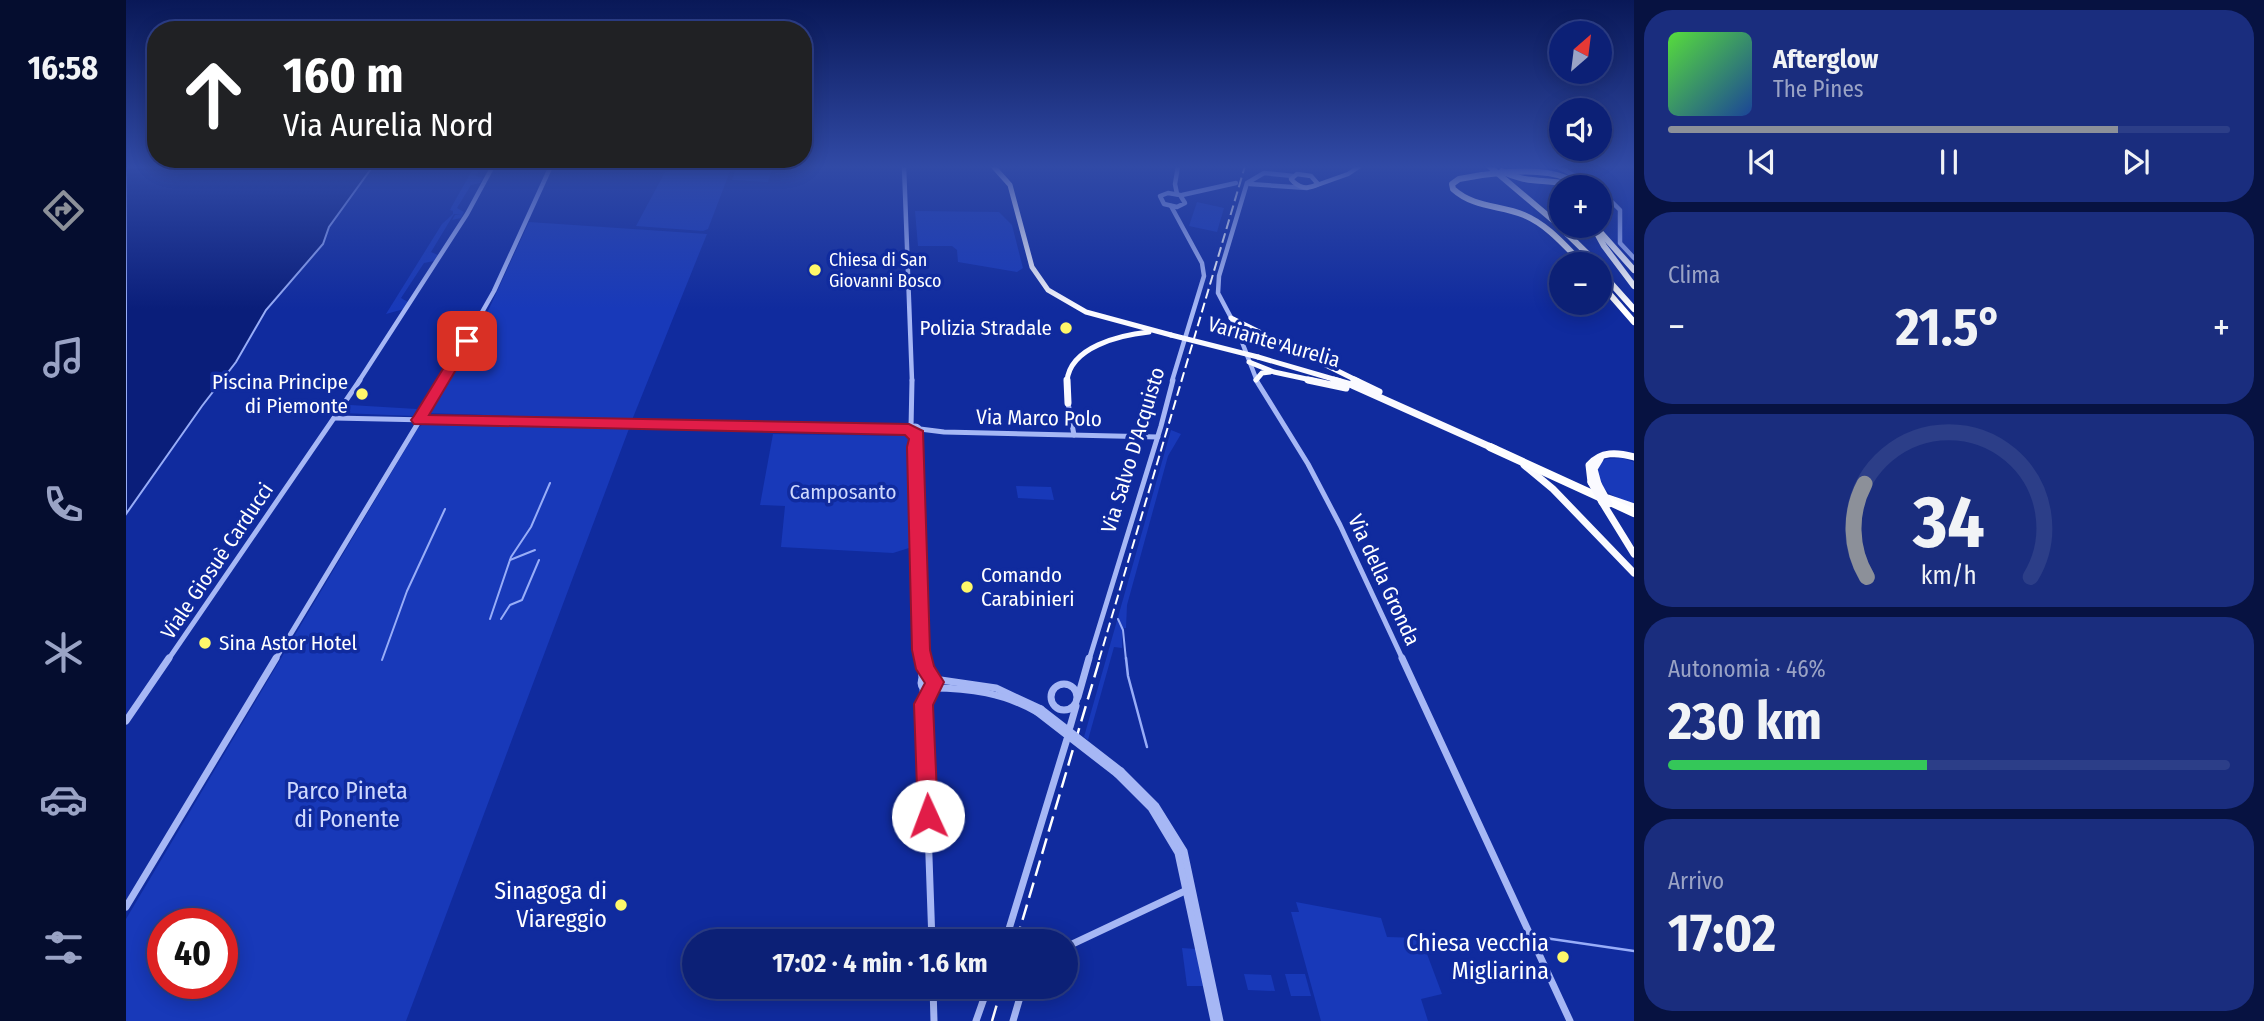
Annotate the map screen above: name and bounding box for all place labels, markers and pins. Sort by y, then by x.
place label: Chiesa di San Giovanni Bosco [829,249,941,292]
marker: Chiesa di San Giovanni Bosco [807,262,823,278]
pin [437,311,497,371]
place label: Polizia Stradale [920,315,1052,341]
marker: Polizia Stradale [1058,320,1074,336]
place label: Piscina Principe di Piemonte [212,369,348,419]
marker: Piscina Principe di Piemonte [354,386,370,402]
place label: Comando Carabinieri [981,562,1075,612]
marker: Comando Carabinieri [959,579,975,595]
place label: Sina Astor Hotel [219,630,358,656]
marker: Sina Astor Hotel [197,635,213,651]
place label: Sinagoga di Viareggio [494,877,607,933]
marker: Sinagoga di Viareggio [613,897,629,913]
place label: Chiesa vecchia Migliarina [1406,929,1549,985]
marker: Chiesa vecchia Migliarina [1555,949,1571,965]

